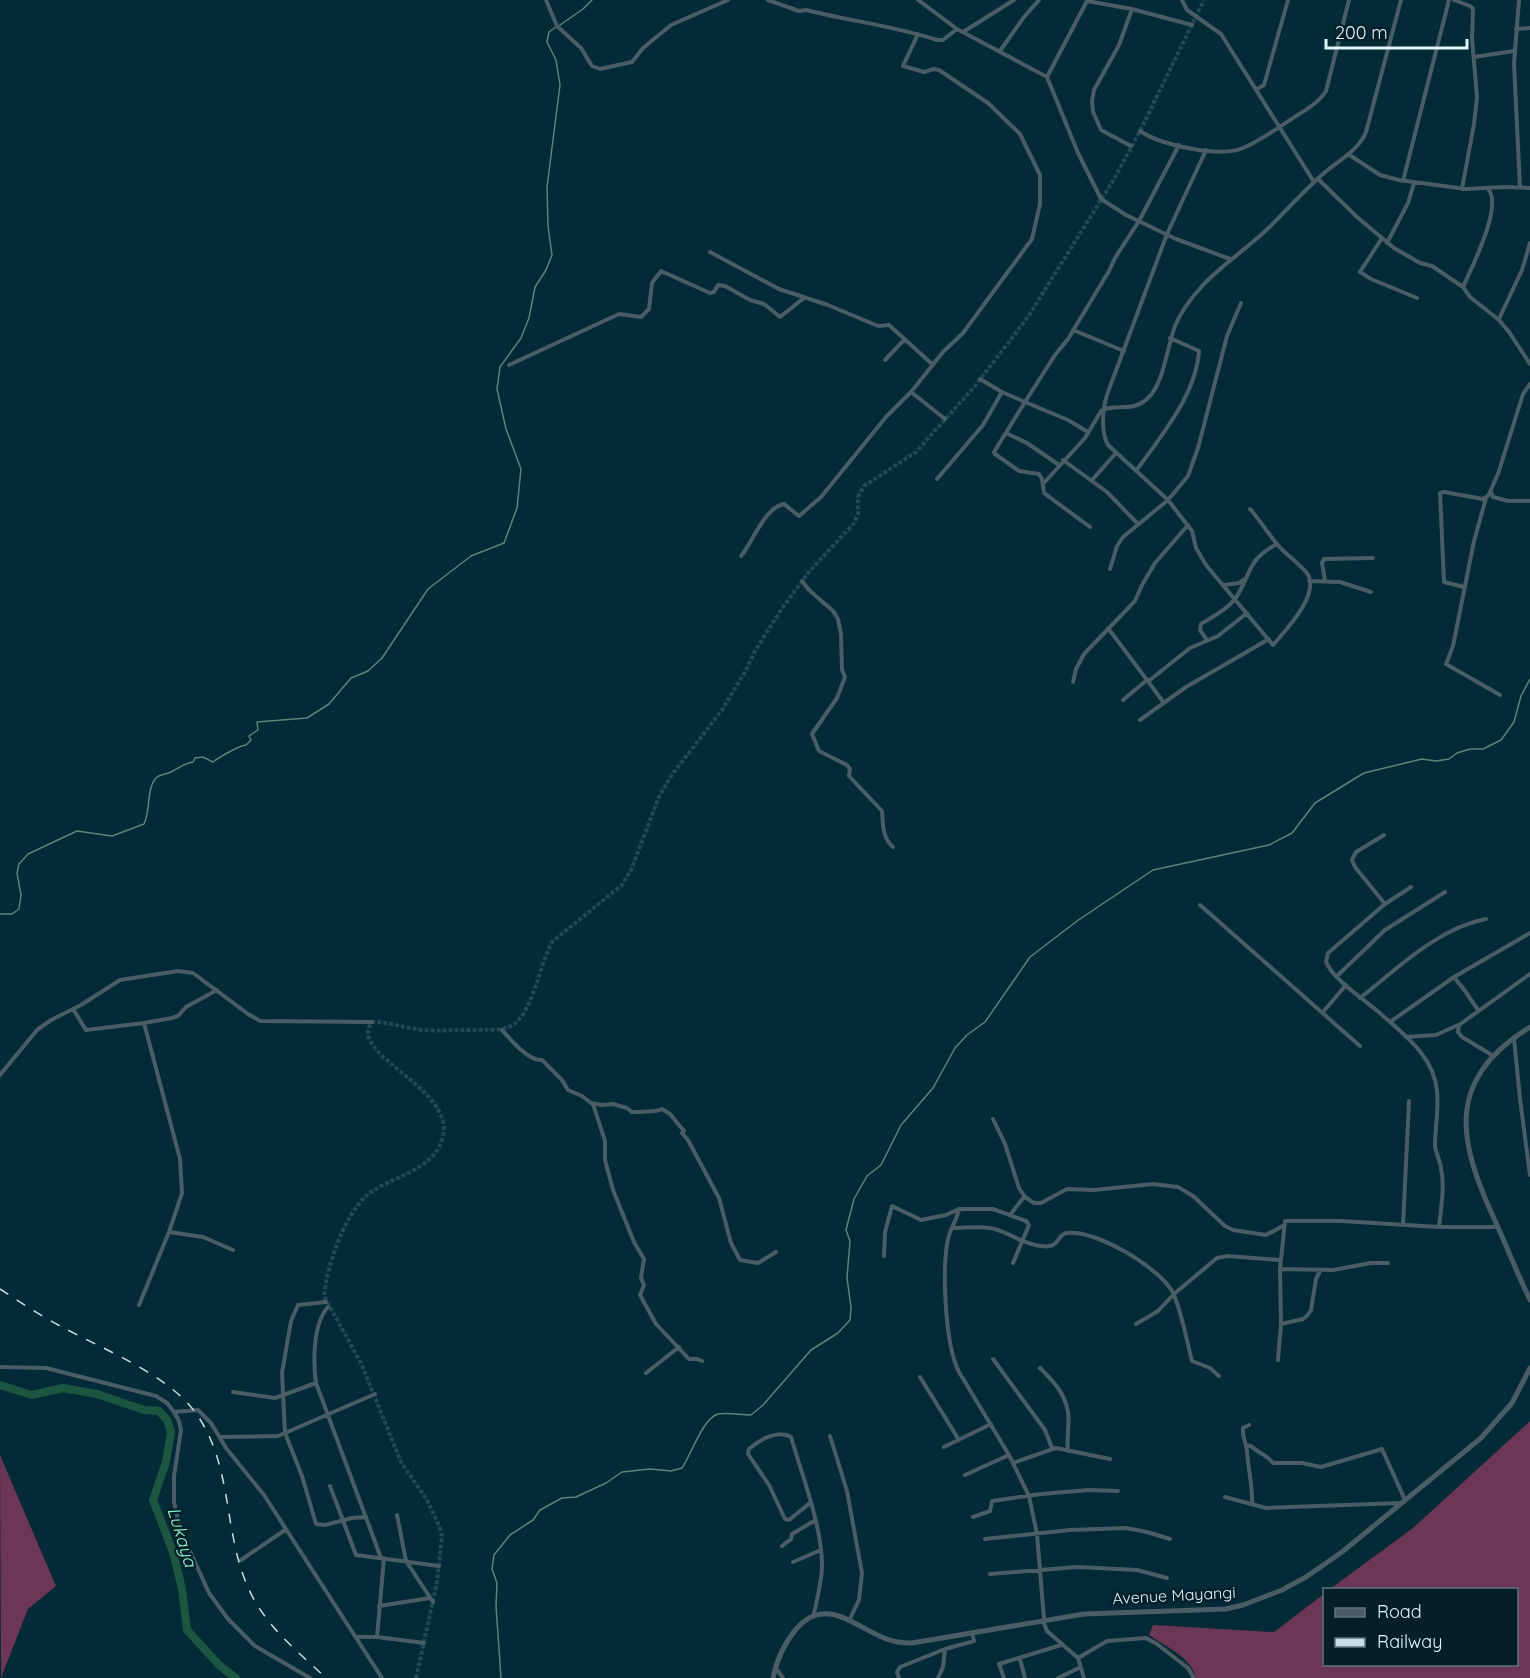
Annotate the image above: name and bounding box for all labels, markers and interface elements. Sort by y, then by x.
scale bar [1326,12,1467,50]
text: 200 m [1335,21,1388,44]
water label: Lukaya [163,1504,203,1571]
street label: Avenue Mayangi [1112,1582,1236,1608]
legend [1323,1588,1518,1666]
text: Road [1377,1600,1422,1623]
text: Railway [1377,1630,1443,1653]

